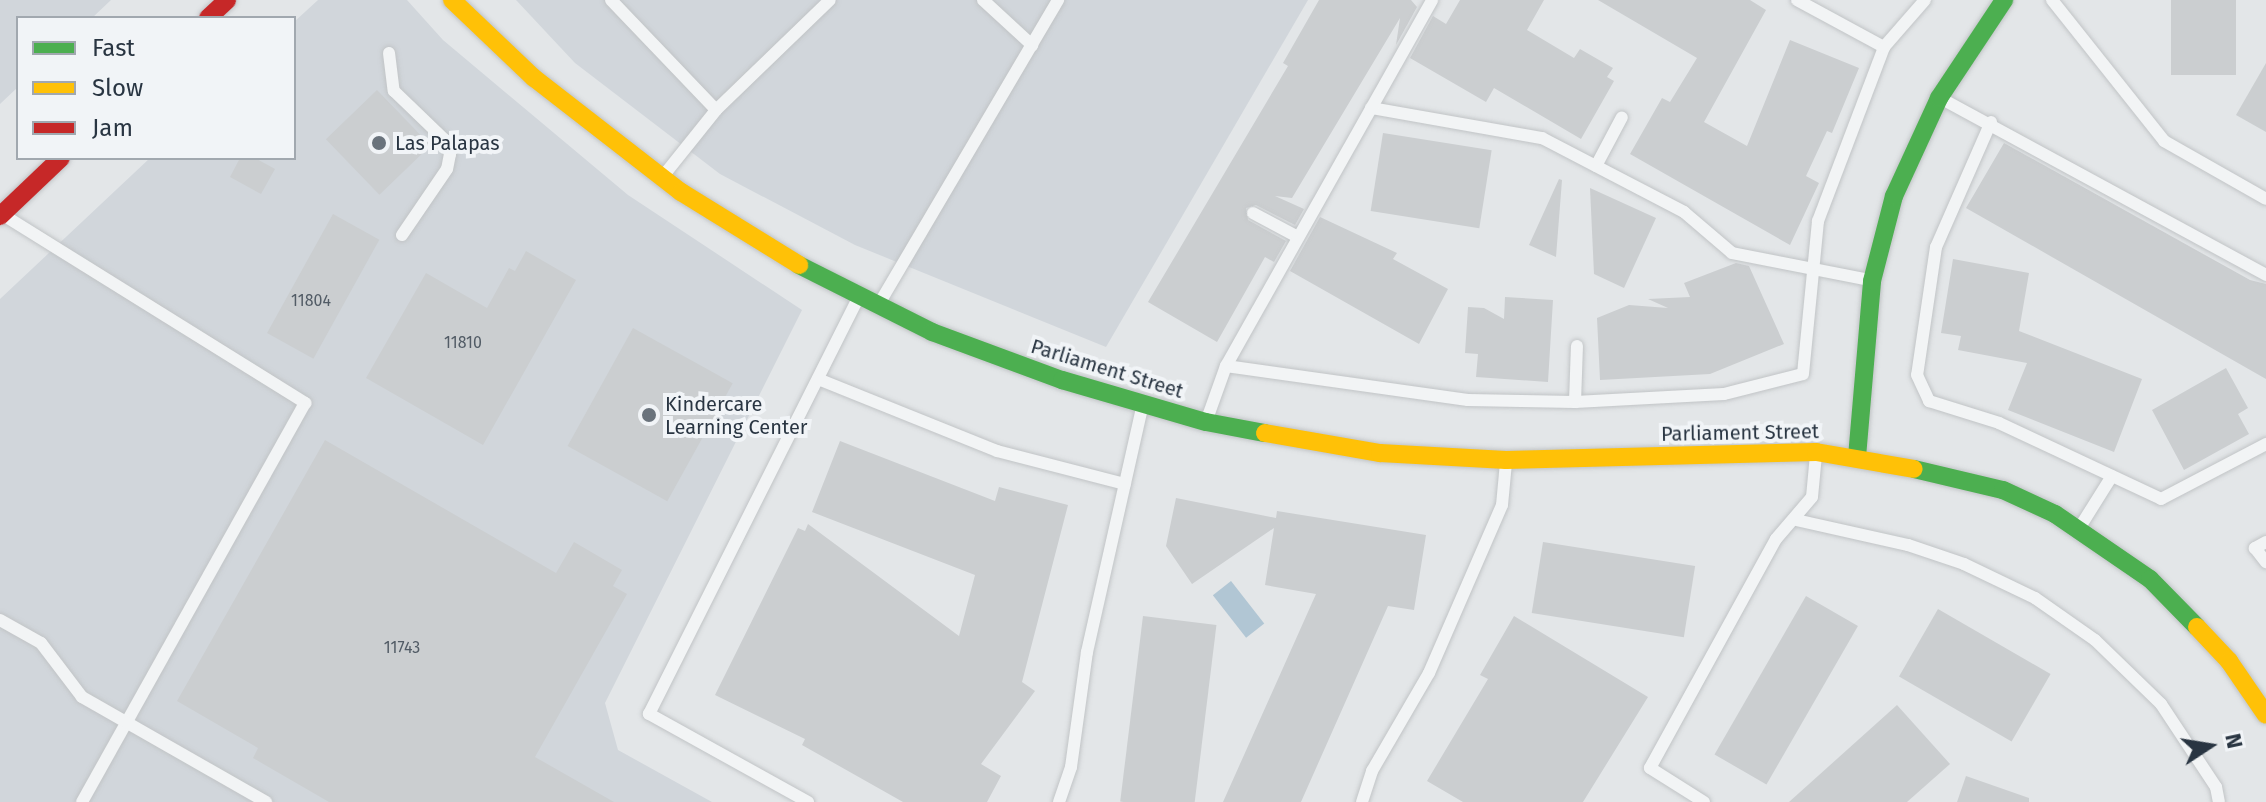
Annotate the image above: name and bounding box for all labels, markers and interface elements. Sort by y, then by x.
legend [16,16,296,160]
text: Fast [92,34,135,62]
text: Slow [92,74,143,102]
text: Jam [92,114,133,142]
place label: Las Palapas [395,131,500,155]
marker: Las Palapas [370,134,388,152]
house number: 11804 [291,291,331,311]
house number: 11810 [444,333,482,353]
street label: Parliament Street [1028,334,1186,404]
place label: Kindercare Learning Center [665,392,807,439]
marker: Kindercare Learning Center [640,406,658,424]
street label: Parliament Street [1661,420,1819,446]
house number: 11743 [384,638,420,658]
north arrow [2170,706,2250,786]
text: N [2219,731,2249,751]

